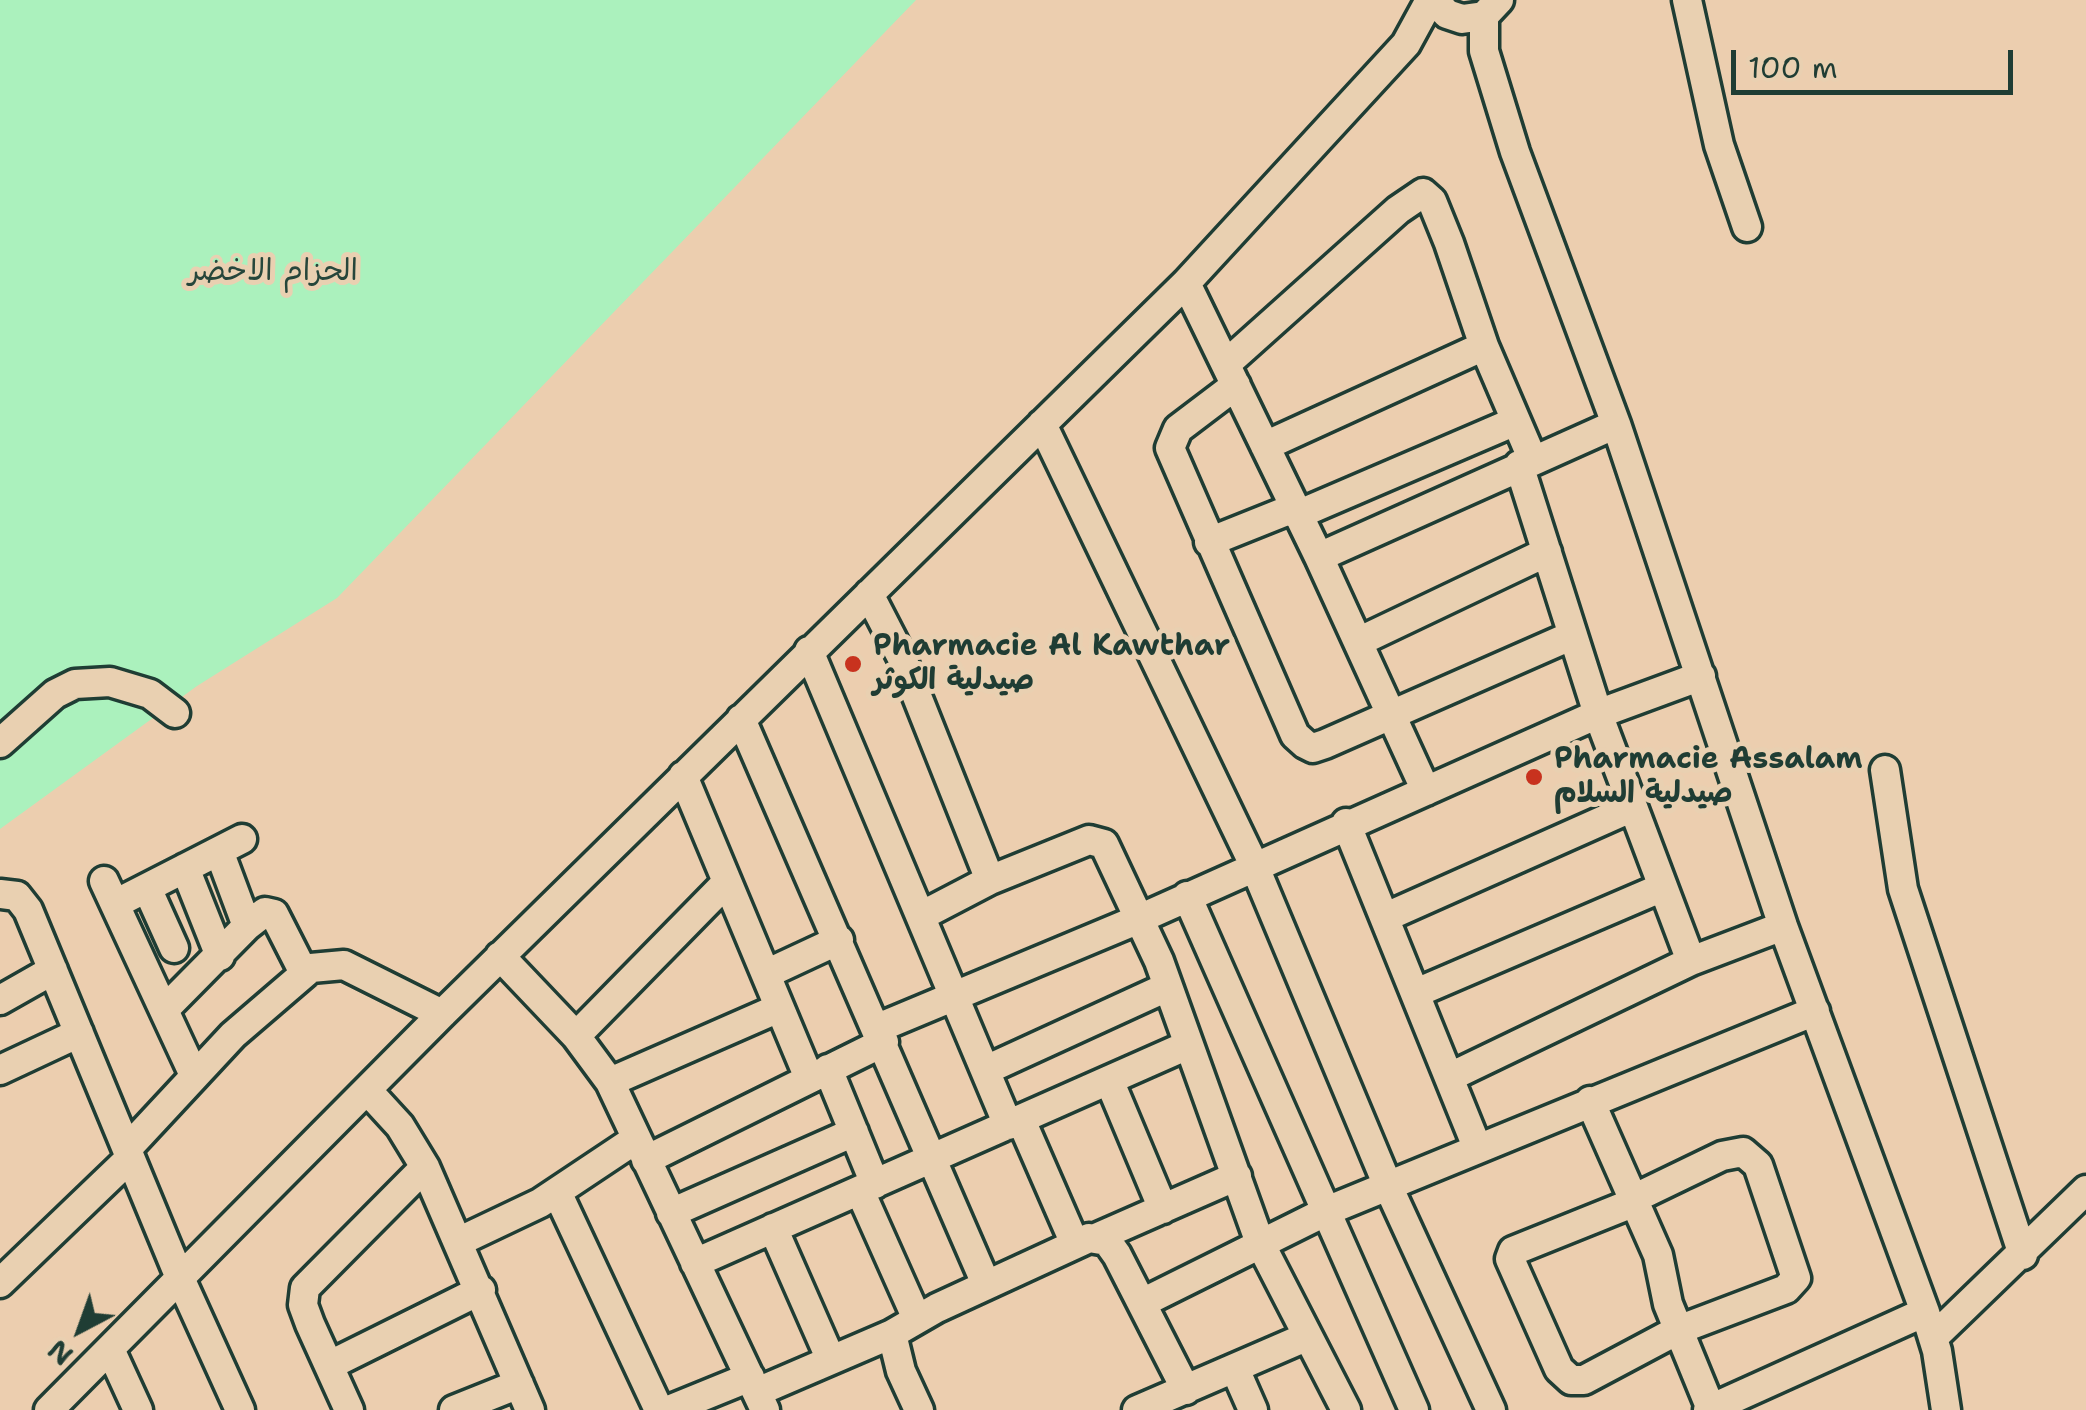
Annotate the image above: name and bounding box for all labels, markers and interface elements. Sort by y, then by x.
scale bar [1736,30,2018,92]
text: 100 m [1748,47,1838,88]
park label: الحزام الاخضر [188,254,358,290]
place label: Pharmacie Al Kawthar صيدلية الكوثر [873,629,1230,700]
marker: Pharmacie Al Kawthar صيدلية الكوثر [842,653,864,675]
place label: Pharmacie Assalam صيدلية السلام [1554,742,1863,812]
marker: Pharmacie Assalam صيدلية السلام [1523,766,1545,788]
north arrow [30,1280,130,1380]
text: N [39,1331,81,1374]

